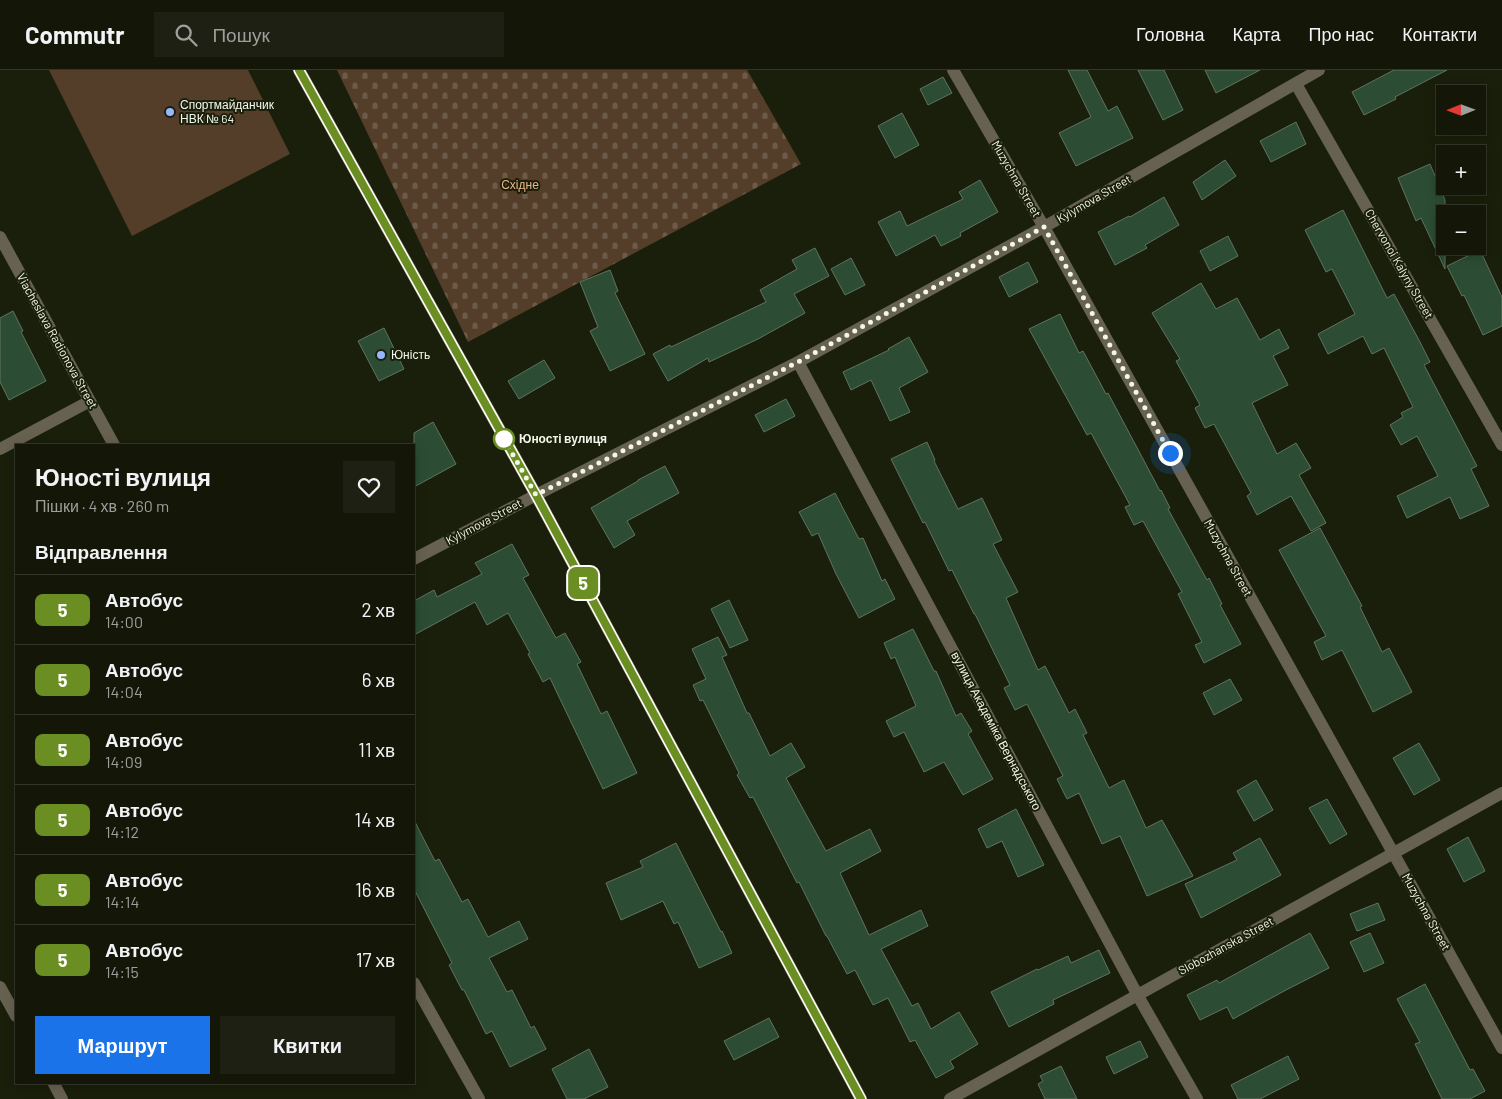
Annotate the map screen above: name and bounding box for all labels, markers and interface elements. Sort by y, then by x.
search box [154,12,504,57]
text: Commutr [25,20,124,49]
icon: search [172,21,200,49]
text: Пошук [212,23,270,46]
text: Головна [1136,23,1204,45]
text: Карта [1232,23,1281,45]
text: Про нас [1309,23,1374,45]
text: Контакти [1402,23,1477,45]
north arrow [1436,85,1486,135]
map controls [1436,85,1486,255]
place label: Спортмайданчик НВК № 64 [180,97,275,125]
marker: Спортмайданчик НВК № 64 [164,106,176,118]
street label: Muzychna Street [989,138,1044,219]
button: + [1436,145,1486,195]
street label: Kylymova Street [1054,171,1133,225]
park label: Східне [501,177,539,192]
button: − [1436,205,1486,255]
street label: Chervonoi Kalyny Street [1363,206,1437,321]
street label: Viacheslava Radionova Street [15,270,101,411]
place label: Юність [391,347,430,361]
marker: Юність [375,349,387,361]
marker: Юності вулиця [493,428,515,450]
place label: Юності вулиця [519,431,607,446]
your location [1158,441,1183,466]
button: heart [343,461,395,513]
text: Юності вулиця [35,462,211,491]
street label: Kylymova Street [443,495,524,547]
text: Пішки · 4 хв · 260 m [35,496,169,515]
street label: Muzychna Street [1202,516,1256,599]
text: Відправлення [35,540,168,563]
line badge: 5 [567,567,599,599]
text: 5 [578,572,588,594]
text: Автобус [105,588,183,611]
text: 2 хв [361,598,395,621]
text: 5 [58,599,67,621]
text: 14:00 [105,612,143,631]
street label: вулиця Академіка Вернадського [948,649,1045,813]
text: Автобус [105,658,183,681]
text: 6 хв [362,668,395,691]
text: 5 [58,669,67,691]
text: 14:04 [105,682,143,701]
text: Автобус [105,728,183,751]
text: 11 хв [358,738,395,761]
text: 5 [58,739,67,761]
text: 14:09 [105,752,142,771]
text: Автобус [105,798,183,821]
text: 14 хв [354,808,395,831]
text: 5 [58,809,67,831]
text: 14:12 [105,822,139,841]
text: Автобус [105,868,183,891]
street label: Muzychna Street [1400,870,1454,953]
text: 16 хв [355,878,395,901]
text: 5 [58,879,67,901]
text: 14:14 [105,892,139,911]
street label: Slobozhanska Street [1175,913,1276,977]
text: Автобус [105,938,183,961]
text: 17 хв [356,948,395,971]
text: 5 [58,949,67,971]
text: 14:15 [105,962,139,981]
button: Маршрут [35,1016,210,1074]
button: Квитки [220,1016,395,1074]

